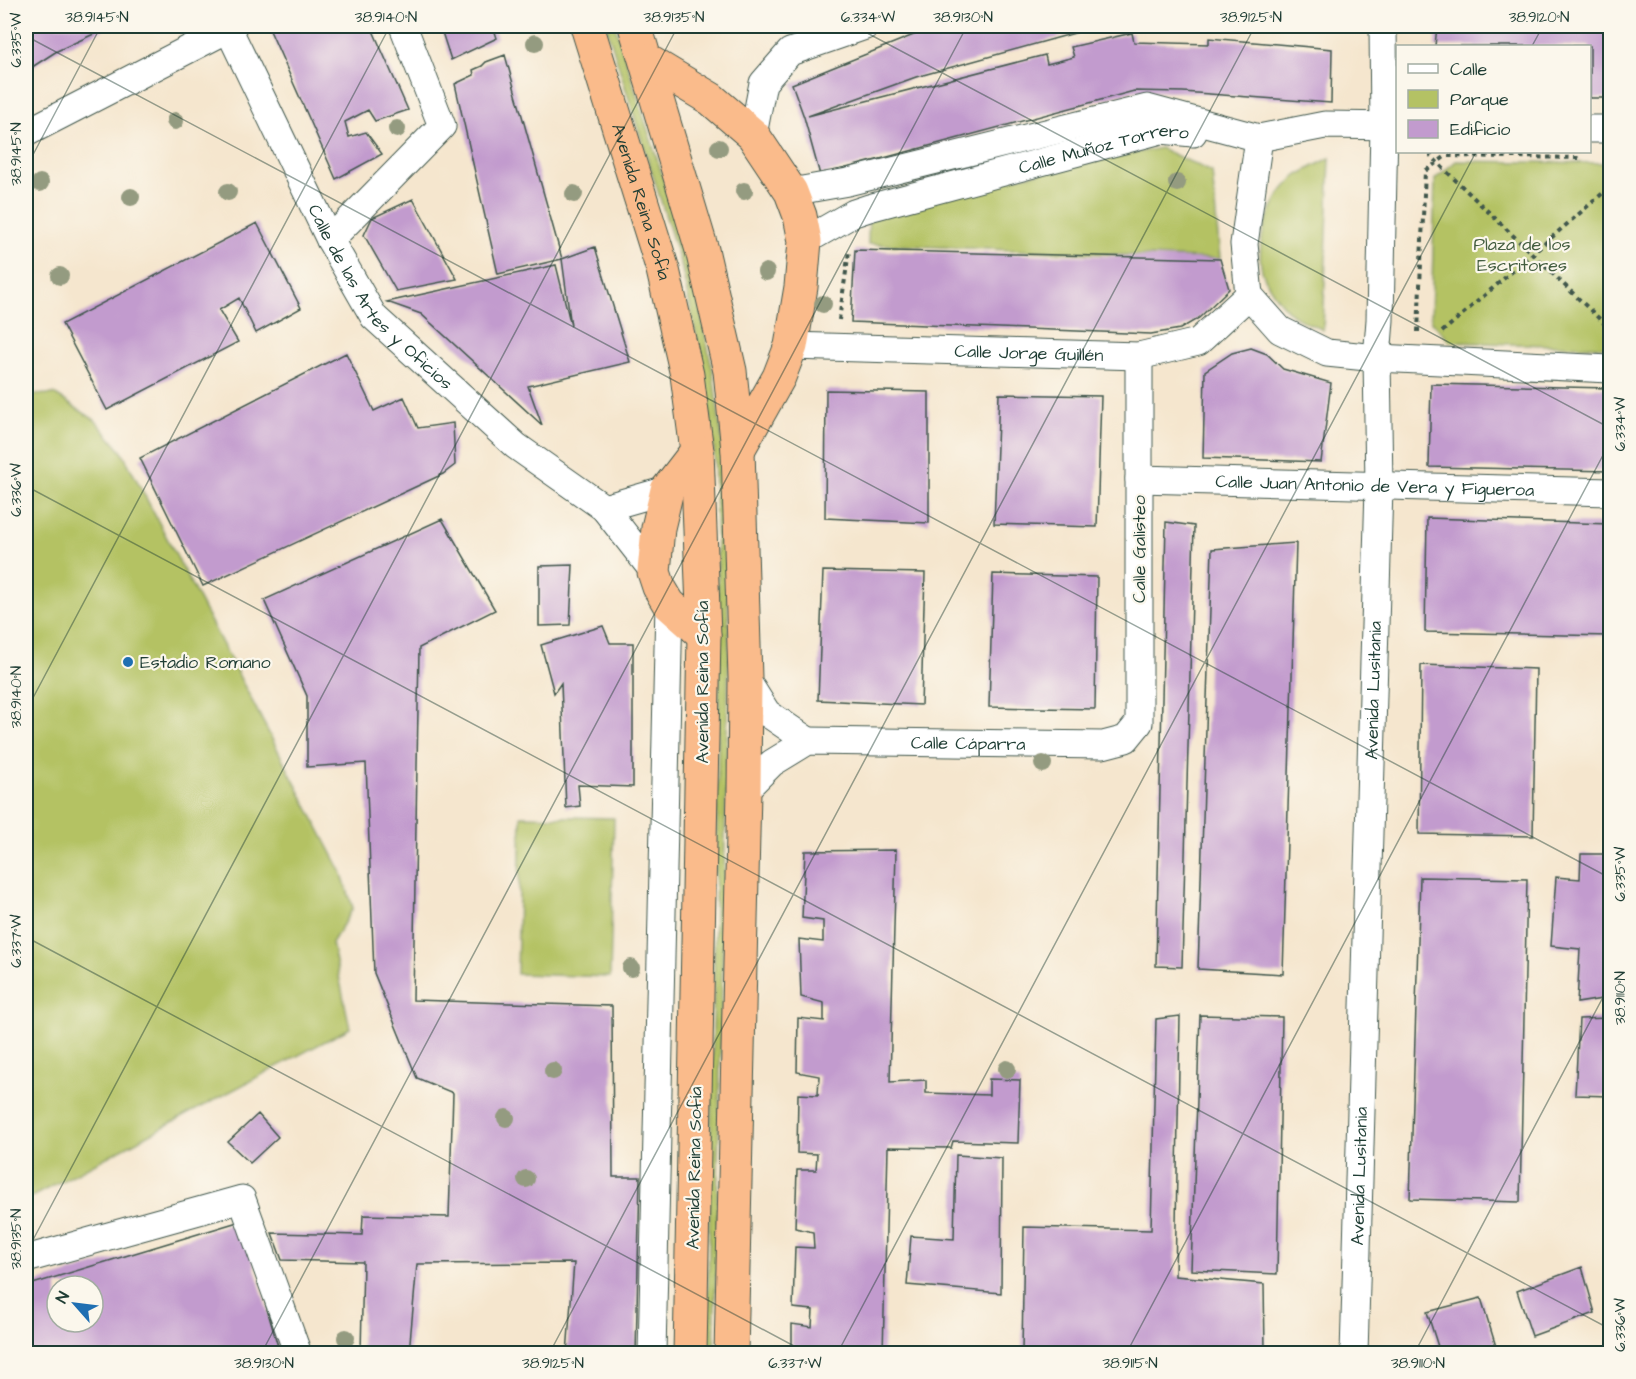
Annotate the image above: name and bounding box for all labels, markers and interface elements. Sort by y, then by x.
text: 38.9145°N [65,7,129,28]
text: 38.9140°N [355,7,417,28]
text: 38.9135°N [644,7,704,28]
text: 6.334°W [841,7,895,28]
text: 38.9130°N [933,7,993,28]
text: 38.9125°N [1220,7,1282,28]
text: 38.9120°N [1509,7,1569,28]
text: 6.335°W [6,13,27,67]
legend [1396,45,1591,153]
text: Calle [1450,57,1488,82]
text: Parque [1450,87,1509,112]
text: Edificio [1450,117,1510,142]
street label: Calle Muñoz Torrero [1016,118,1190,180]
street label: Avenida Reina Sofía [605,120,677,283]
text: 38.9145°N [6,122,27,186]
street label: Calle de las Artes y Oficios [302,200,458,396]
park label: Plaza de los Escritores [1474,232,1570,278]
street label: Calle Jorge Guillén [954,339,1104,368]
text: 6.334°W [1610,397,1631,451]
text: 6.336°W [6,463,27,517]
street label: Calle Juan Antonio de Vera y Figueroa [1215,469,1535,503]
street label: Calle Galisteo [1127,495,1152,603]
street label: Avenida Reina Sofía [690,601,715,763]
street label: Avenida Lusitania [1359,621,1388,760]
place label: Estadio Romano [140,650,271,675]
marker: Estadio Romano [121,655,135,669]
text: 38.9140°N [6,666,27,728]
street label: Calle Cáparra [911,730,1026,757]
text: 6.335°W [1610,847,1631,901]
text: 6.337°W [6,914,27,968]
text: 38.9110°N [1610,971,1631,1025]
street label: Avenida Reina Sofía [681,1086,708,1250]
street label: Avenida Lusitania [1345,1106,1374,1246]
text: 38.9135°N [6,1209,27,1269]
north arrow [45,1274,105,1334]
text: N [51,1288,75,1307]
text: 6.336°W [1610,1298,1631,1352]
text: 38.9130°N [234,1353,294,1374]
text: 38.9125°N [522,1353,584,1374]
text: 6.337°W [768,1353,822,1374]
text: 38.9115°N [1102,1353,1158,1374]
text: 38.9110°N [1391,1353,1445,1374]

